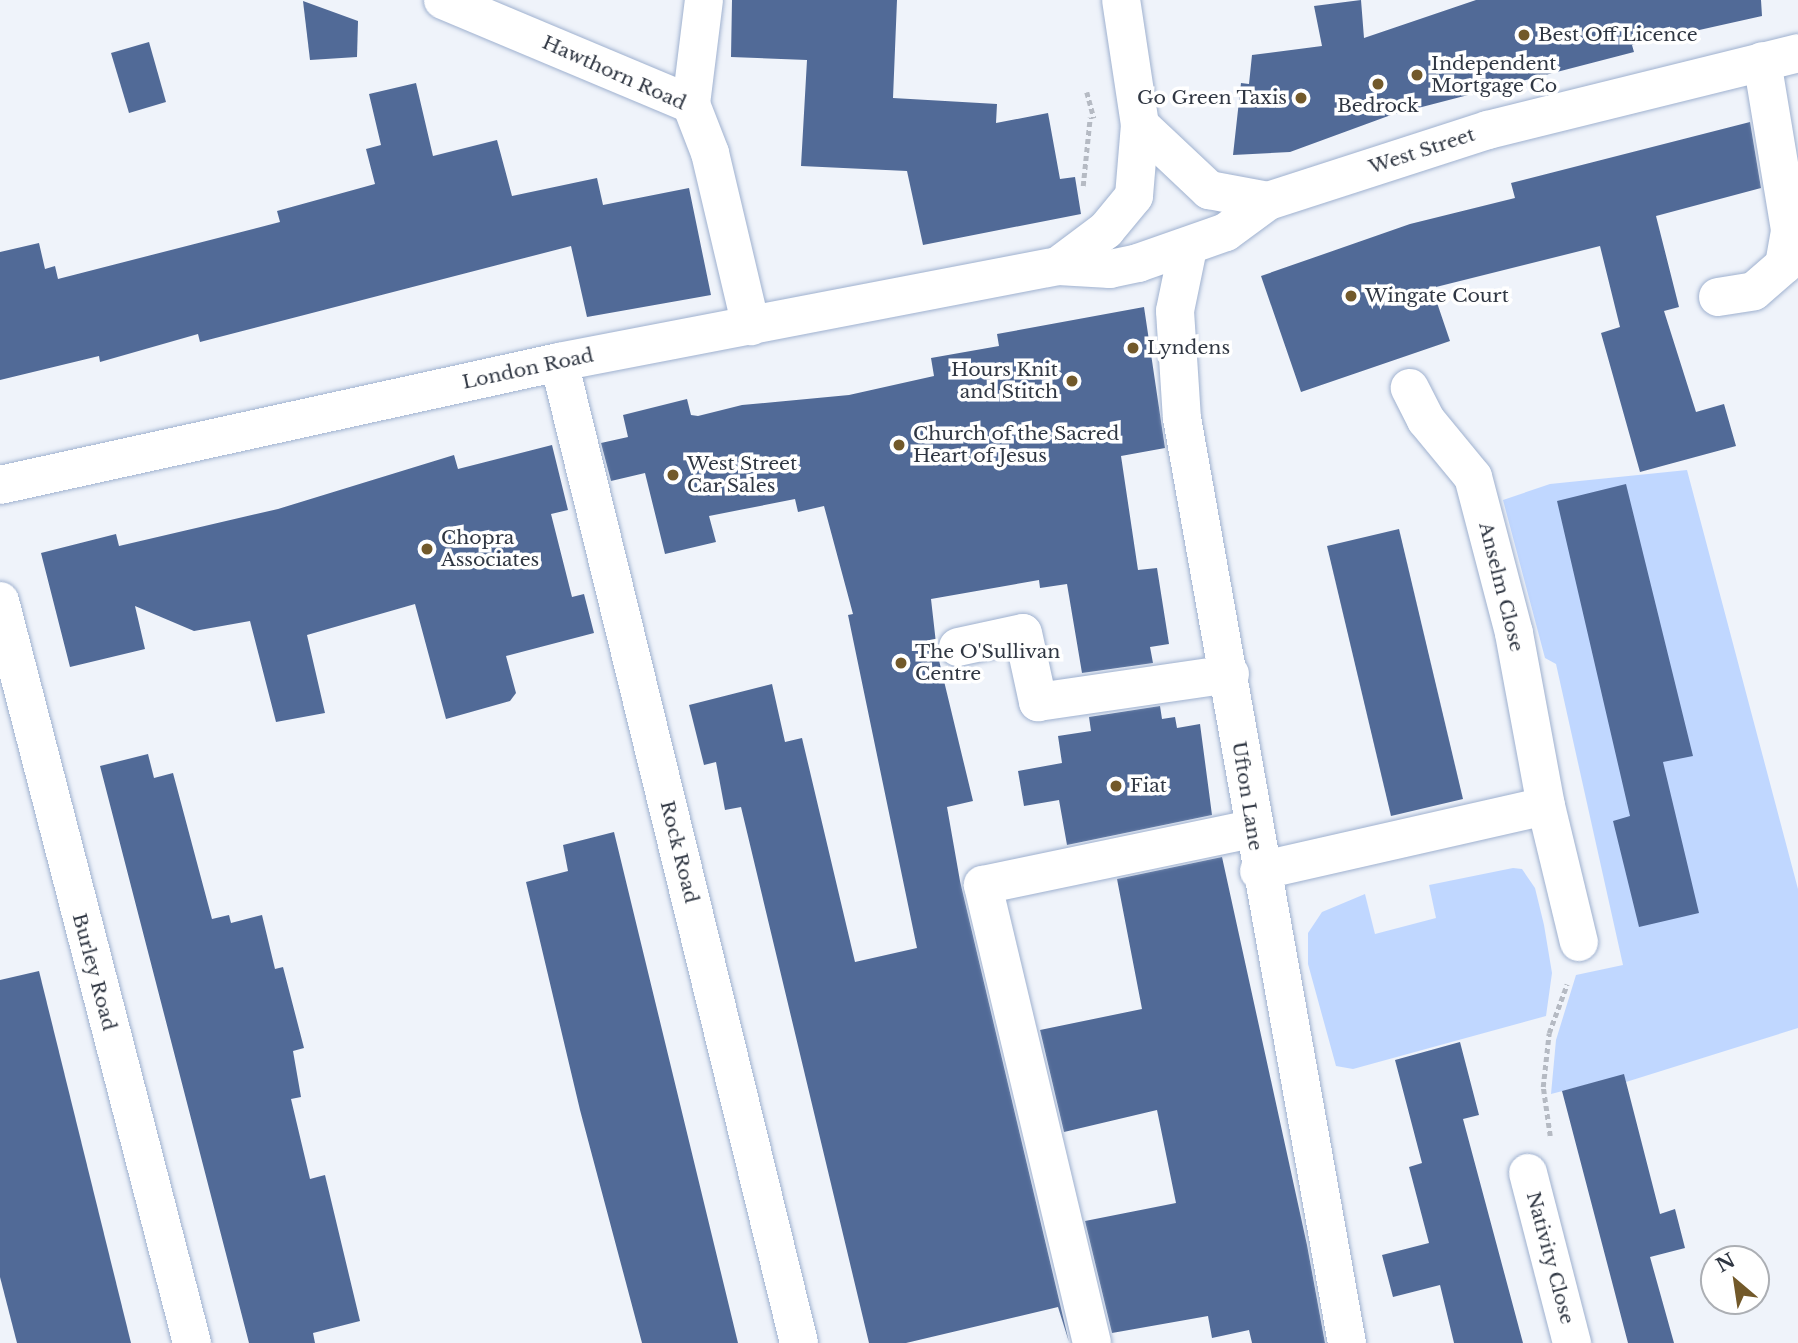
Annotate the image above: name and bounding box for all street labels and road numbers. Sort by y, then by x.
street label: Hawthorn Road [539,31,689,115]
street label: West Street [1366,123,1478,179]
street label: London Road [460,344,596,394]
street label: Anselm Close [1474,520,1528,654]
street label: Ufton Lane [1227,740,1267,852]
street label: Rock Road [655,798,703,906]
street label: Burley Road [67,910,121,1034]
street label: Nativity Close [1521,1189,1579,1327]

